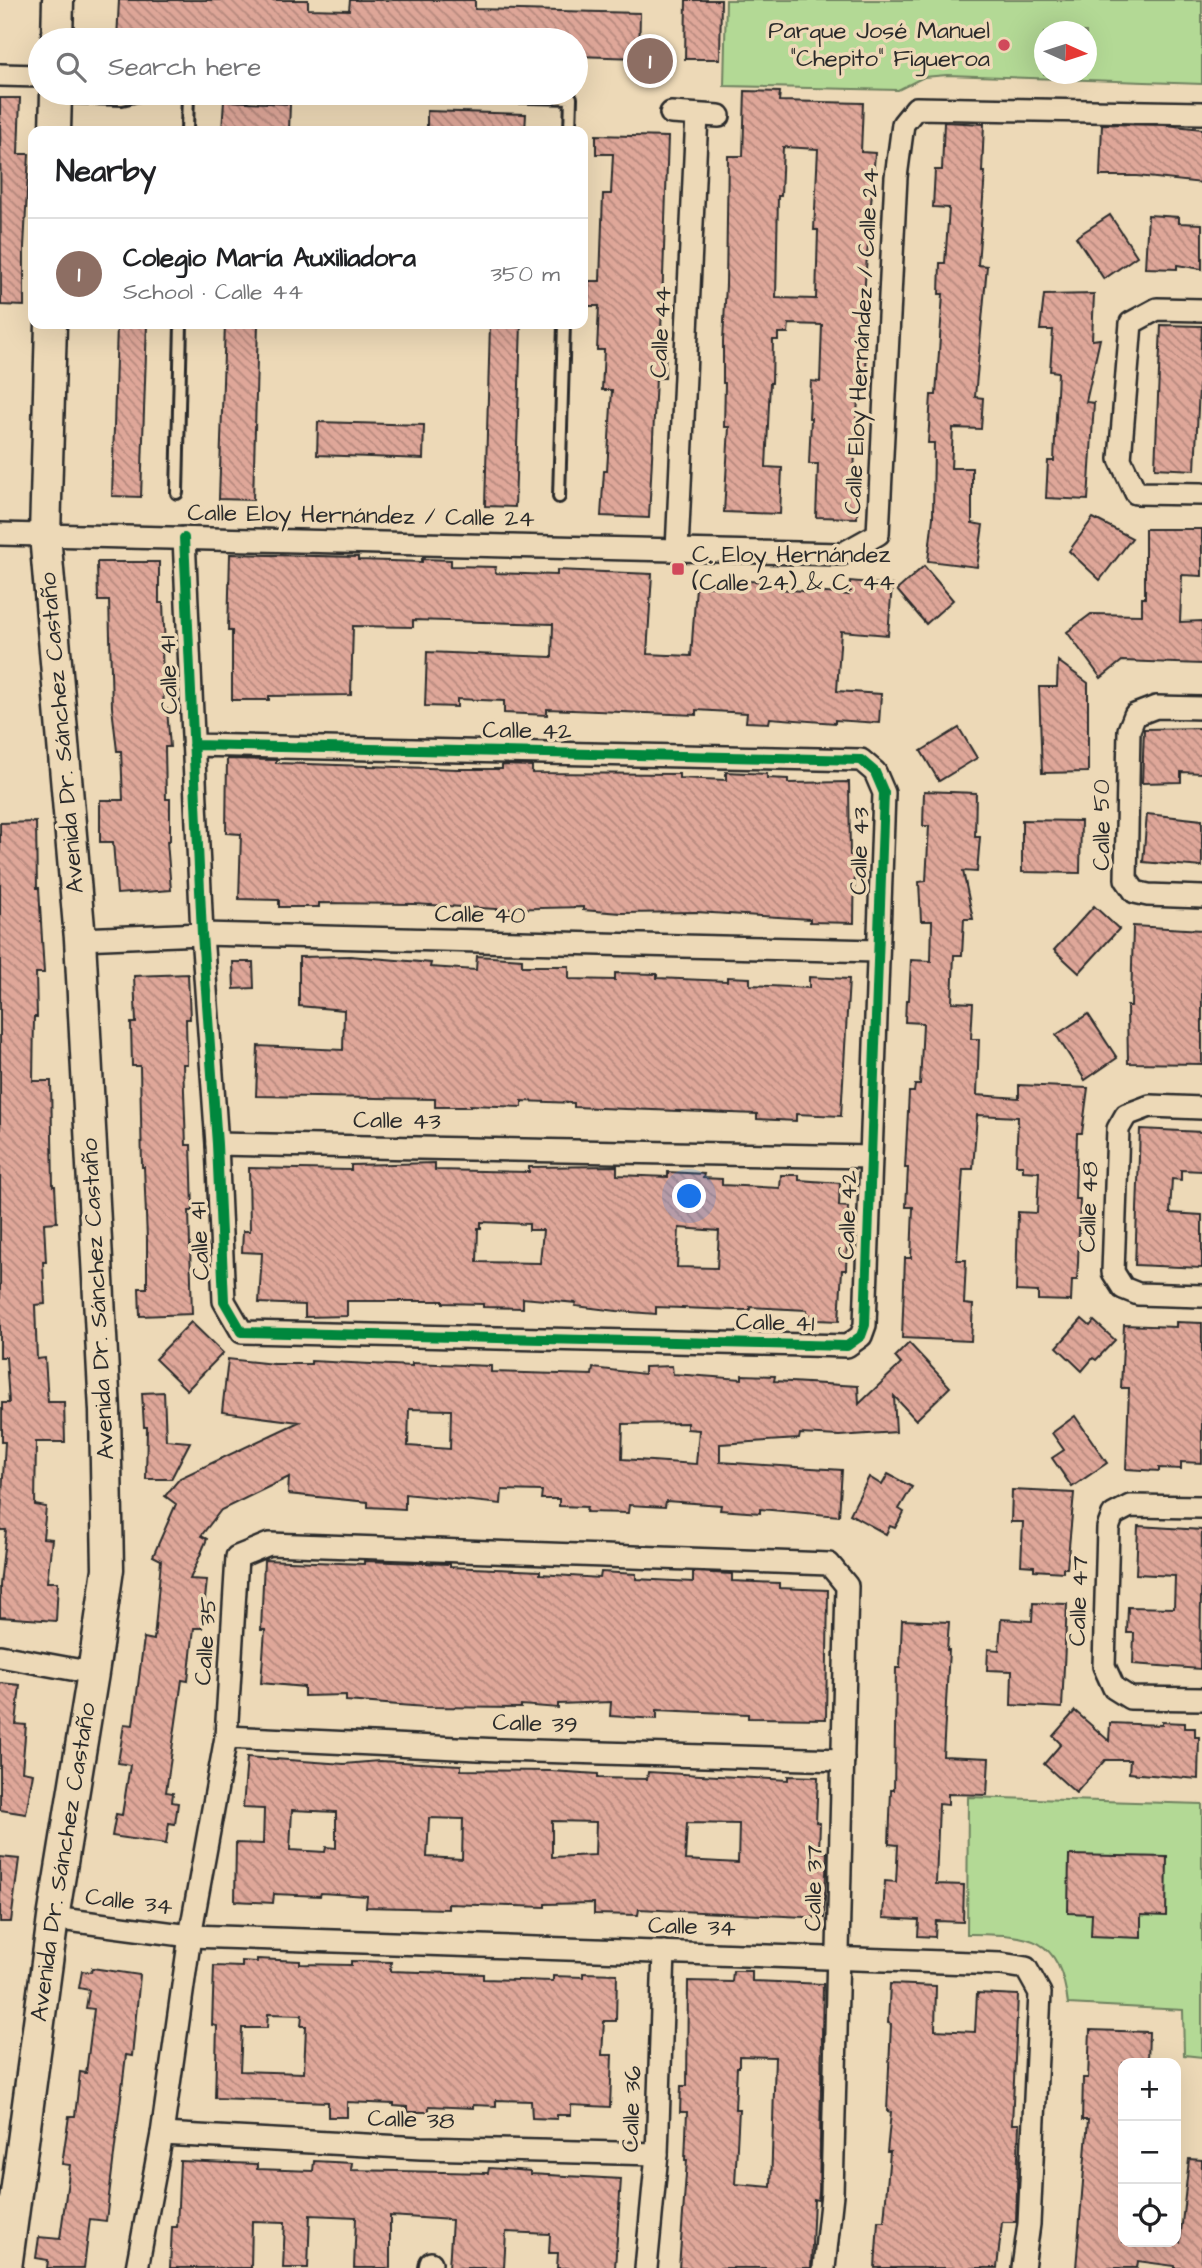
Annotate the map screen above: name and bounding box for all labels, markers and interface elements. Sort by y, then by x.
place label: Parque José Manuel "Chepito" Figueroa [768,14,990,77]
north arrow [1034,21,1097,84]
search box [28,28,588,105]
pin: 1 [627,35,673,87]
marker: Parque José Manuel "Chepito" Figueroa [996,37,1012,53]
icon: search [52,48,90,86]
text: Search here [108,49,261,85]
text: Nearby [56,151,156,193]
street label: Calle Eloy Hernández / Calle 24 [836,167,889,515]
text: Colegio María Auxiliadora [123,240,416,276]
text: 1 [78,258,80,290]
text: 350 m [490,258,560,290]
text: School · Calle 44 [123,276,303,308]
street label: Calle 44 [642,285,680,379]
street label: Calle Eloy Hernández / Calle 24 [187,496,535,537]
place label: C. Eloy Hernández (Calle 24) & C. 44 [692,538,895,600]
marker: C. Eloy Hernández (Calle 24) & C. 44 [670,561,686,577]
street label: Avenida Dr. Sánchez Castaño [31,571,93,895]
street label: Calle 41 [151,635,187,715]
street label: Calle 42 [482,713,572,749]
street label: Calle 50 [1085,779,1119,871]
street label: Calle 43 [841,806,879,896]
street label: Calle 40 [434,897,526,933]
street label: Calle 43 [353,1103,441,1139]
street label: Avenida Dr. Sánchez Castaño [73,1137,123,1461]
street label: Calle 48 [1070,1161,1108,1253]
street label: Calle 42 [829,1169,867,1260]
your location [672,1179,706,1213]
street label: Calle 41 [181,1201,219,1281]
street label: Calle 41 [735,1305,815,1341]
street label: Calle 47 [1060,1555,1098,1647]
street label: Calle 35 [186,1596,226,1686]
street label: Avenida Dr. Sánchez Castaño [22,1700,105,2024]
street label: Calle 39 [492,1706,578,1742]
street label: Calle 37 [796,1844,832,1931]
street label: Calle 34 [83,1880,175,1924]
street label: Calle 34 [647,1908,737,1946]
map controls [1118,2058,1181,2247]
button: + [1118,2058,1181,2121]
street label: Calle 36 [613,2065,651,2153]
street label: Calle 38 [367,2101,455,2139]
button: − [1118,2121,1181,2184]
button: locate [1118,2184,1181,2247]

